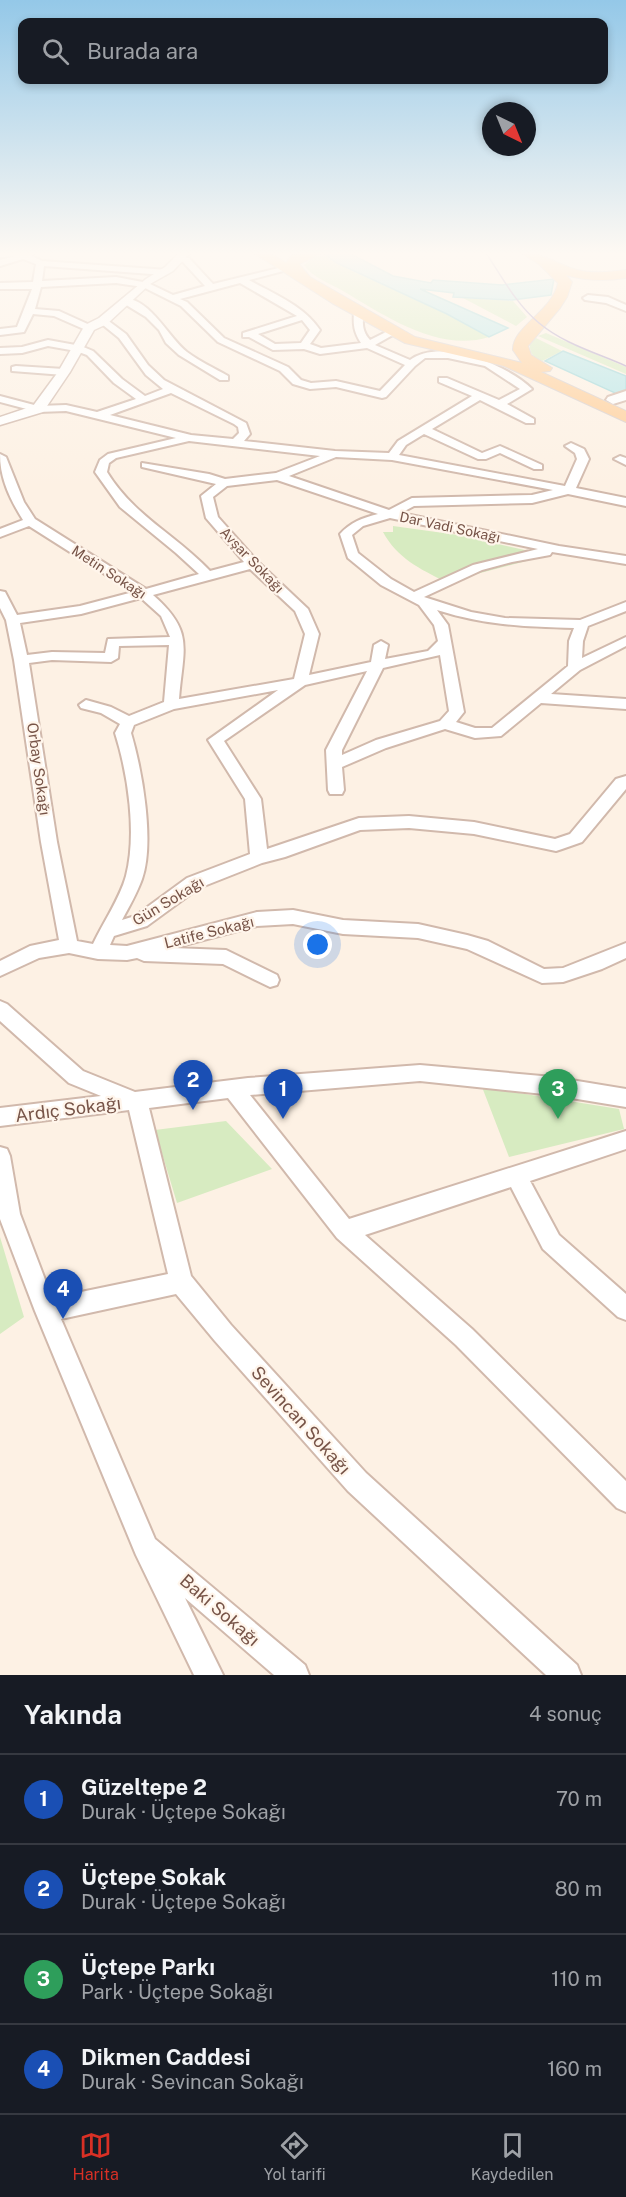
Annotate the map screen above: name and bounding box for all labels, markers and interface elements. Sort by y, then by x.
search box [18,18,608,84]
icon: search [39,35,72,68]
text: Burada ara [87,38,198,64]
north arrow [482,102,536,156]
street label: Dar Vadi Sokağı [398,509,502,545]
street label: Avşar Sokağı [217,524,287,596]
street label: Metin Sokağı [69,542,149,602]
street label: Orbay Sokağı [24,722,54,816]
street label: Gün Sokağı [129,873,207,929]
street label: Latife Sokağı [162,913,256,951]
your location [303,930,332,959]
pin: 2 [174,1060,212,1110]
pin: 1 [264,1070,302,1119]
pin: 3 [538,1070,578,1119]
street label: Ardıç Sokağı [14,1092,122,1126]
pin: 4 [44,1270,82,1319]
street label: Sevincan Sokağı [247,1362,355,1478]
street label: Baki Sokağı [176,1570,264,1650]
text: Yakında [24,1699,122,1730]
text: 4 sonuç [529,1702,602,1726]
text: Güzeltepe 2 [81,1774,207,1800]
text: 1 [39,1787,48,1811]
text: 70 m [556,1787,602,1811]
text: Durak · Üçtepe Sokağı [81,1800,286,1824]
text: Üçtepe Sokak [81,1864,226,1890]
text: 2 [37,1877,50,1901]
text: 80 m [555,1877,602,1901]
text: Durak · Üçtepe Sokağı [81,1890,286,1914]
text: Üçtepe Parkı [81,1954,215,1980]
text: 3 [37,1967,50,1991]
text: 110 m [551,1967,602,1991]
text: Park · Üçtepe Sokağı [81,1980,273,2004]
text: Dikmen Caddesi [81,2044,251,2070]
text: 4 [37,2057,50,2081]
text: 160 m [547,2057,602,2081]
text: Durak · Sevincan Sokağı [81,2070,304,2094]
tab: Harita [73,2129,119,2184]
tab: Yol tarifi [264,2129,326,2184]
tab: Kaydedilen [471,2129,553,2184]

